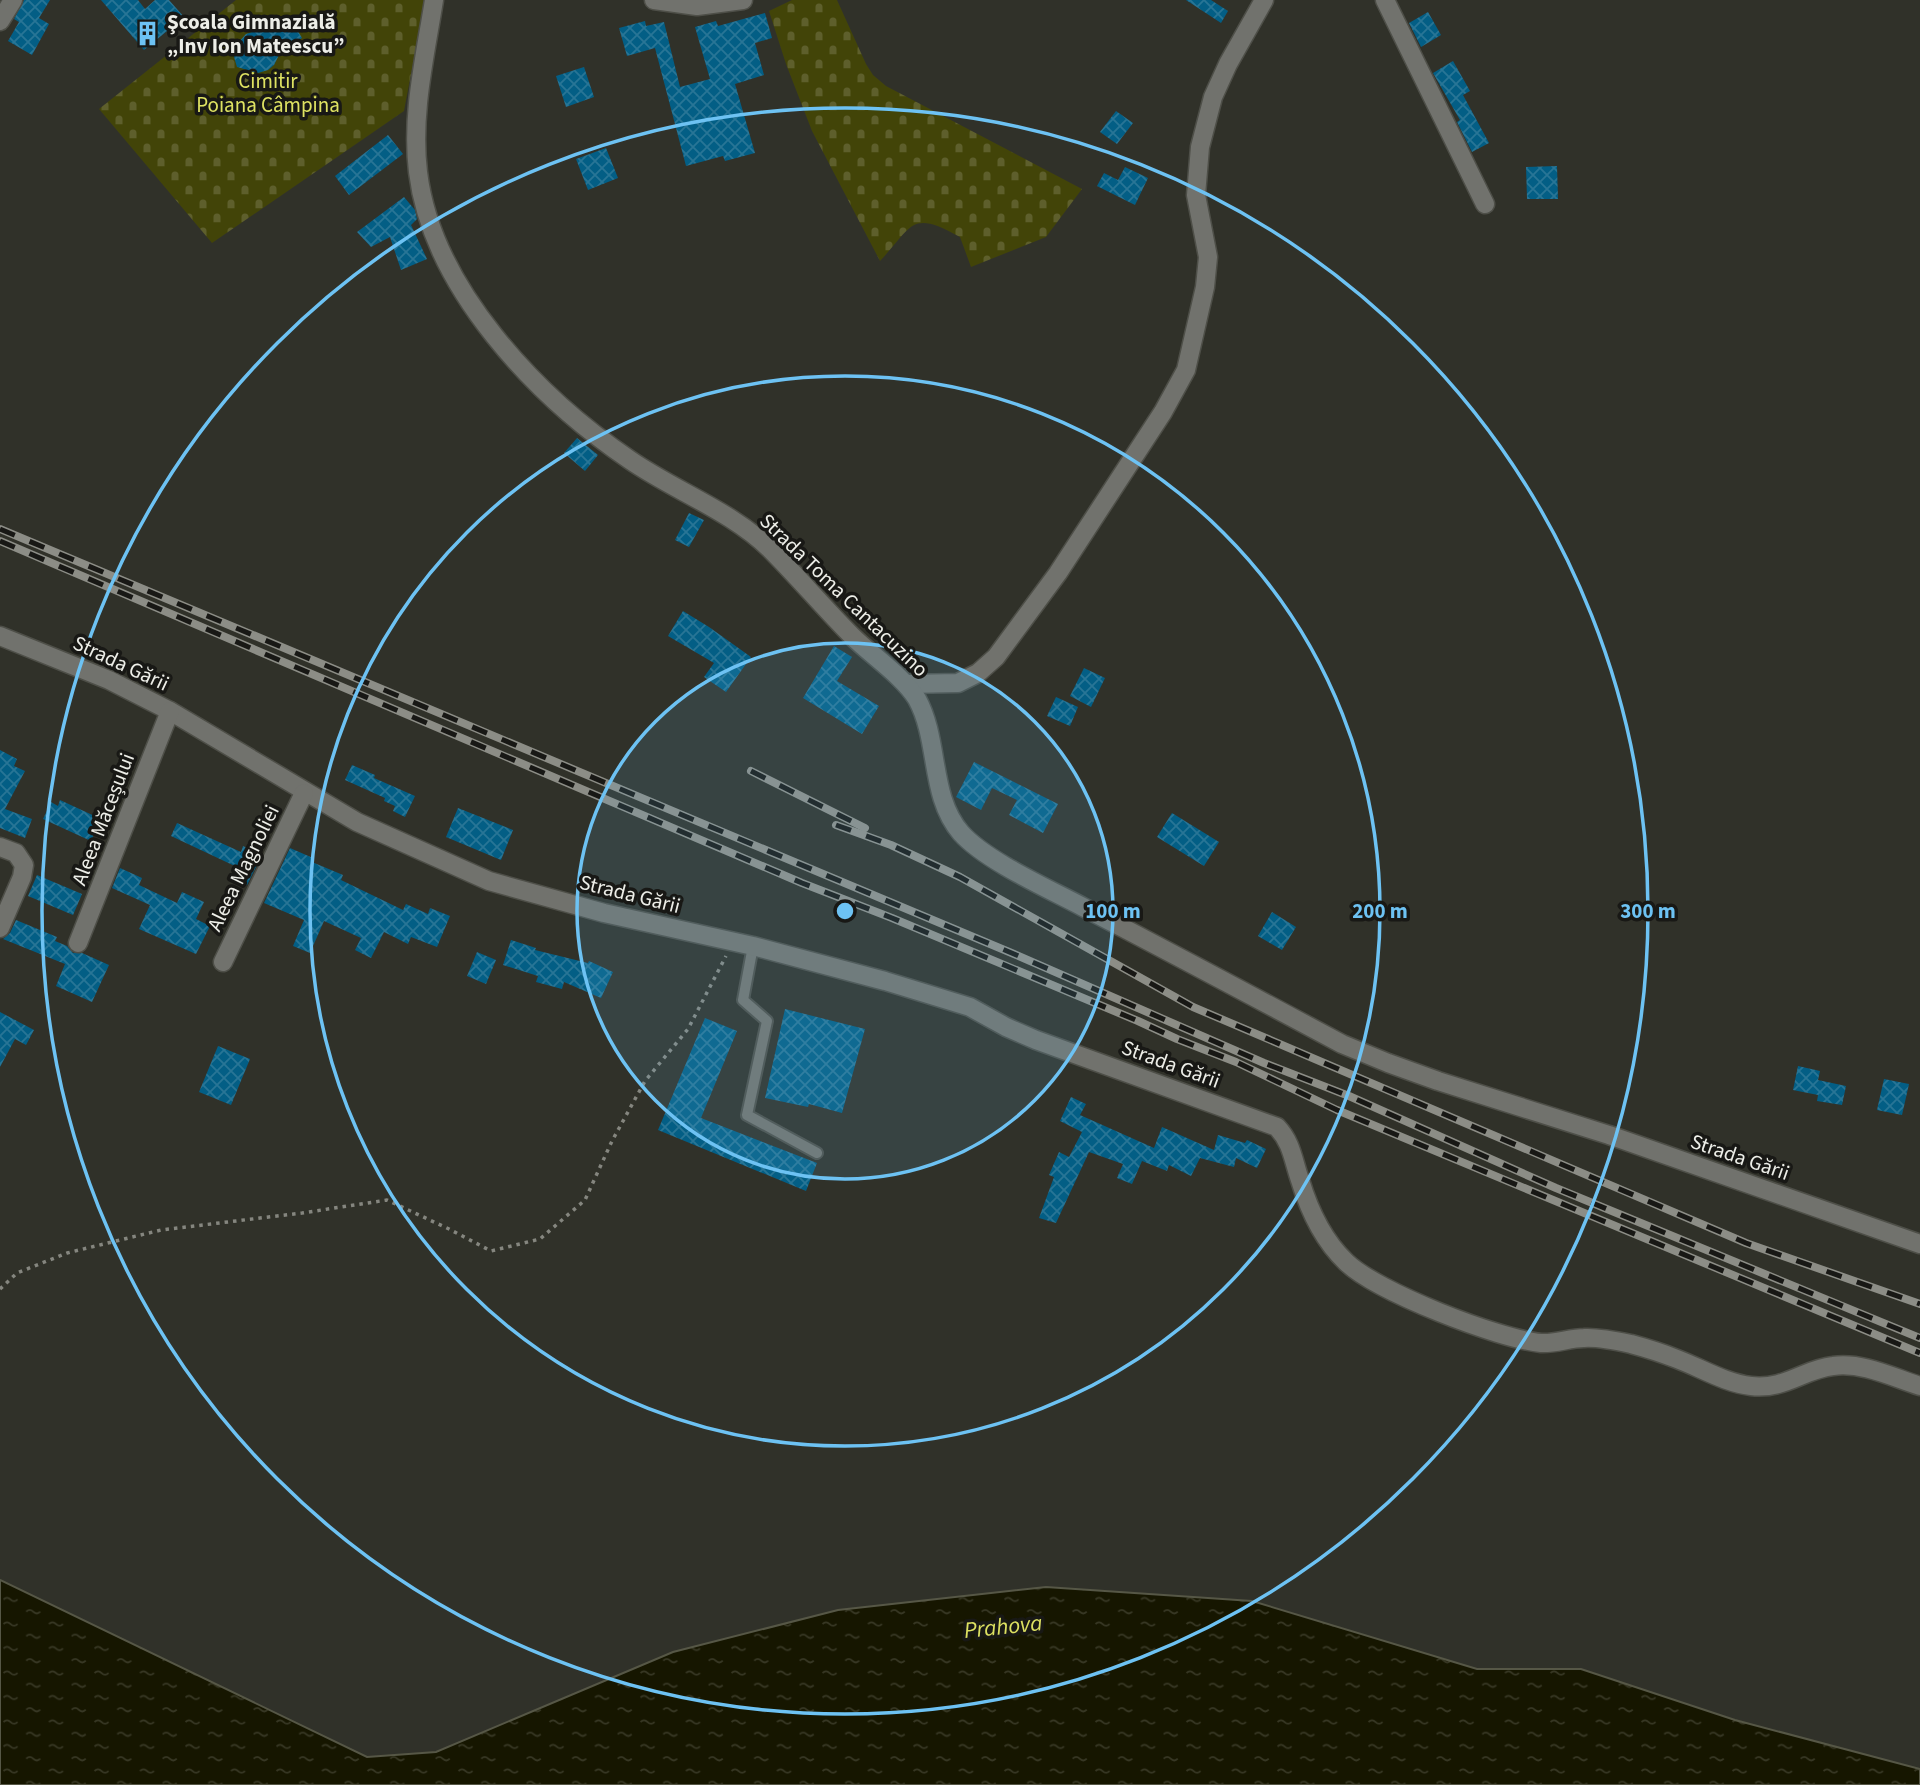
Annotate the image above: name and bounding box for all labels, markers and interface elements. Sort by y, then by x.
place label: Şcoala Gimnazială „Inv Ion Mateescu” [167,7,344,61]
building icon: Şcoala Gimnazială „Inv Ion Mateescu” [133,20,161,48]
park label: Cimitir Poiana Câmpina [196,66,340,120]
street label: Strada Toma Cantacuzino [753,506,935,684]
street label: Strada Gării [68,628,174,698]
street label: Aleea Măceșului [64,748,142,890]
street label: Aleea Magnoliei [199,800,287,936]
street label: Strada Gării [576,867,684,921]
text: 100 m [1085,896,1141,926]
text: 200 m [1352,896,1408,926]
text: 300 m [1620,896,1676,926]
centre of rings [833,899,857,923]
street label: Strada Gării [1118,1032,1224,1096]
street label: Strada Gării [1687,1126,1793,1188]
water label: Prahova [962,1606,1044,1647]

